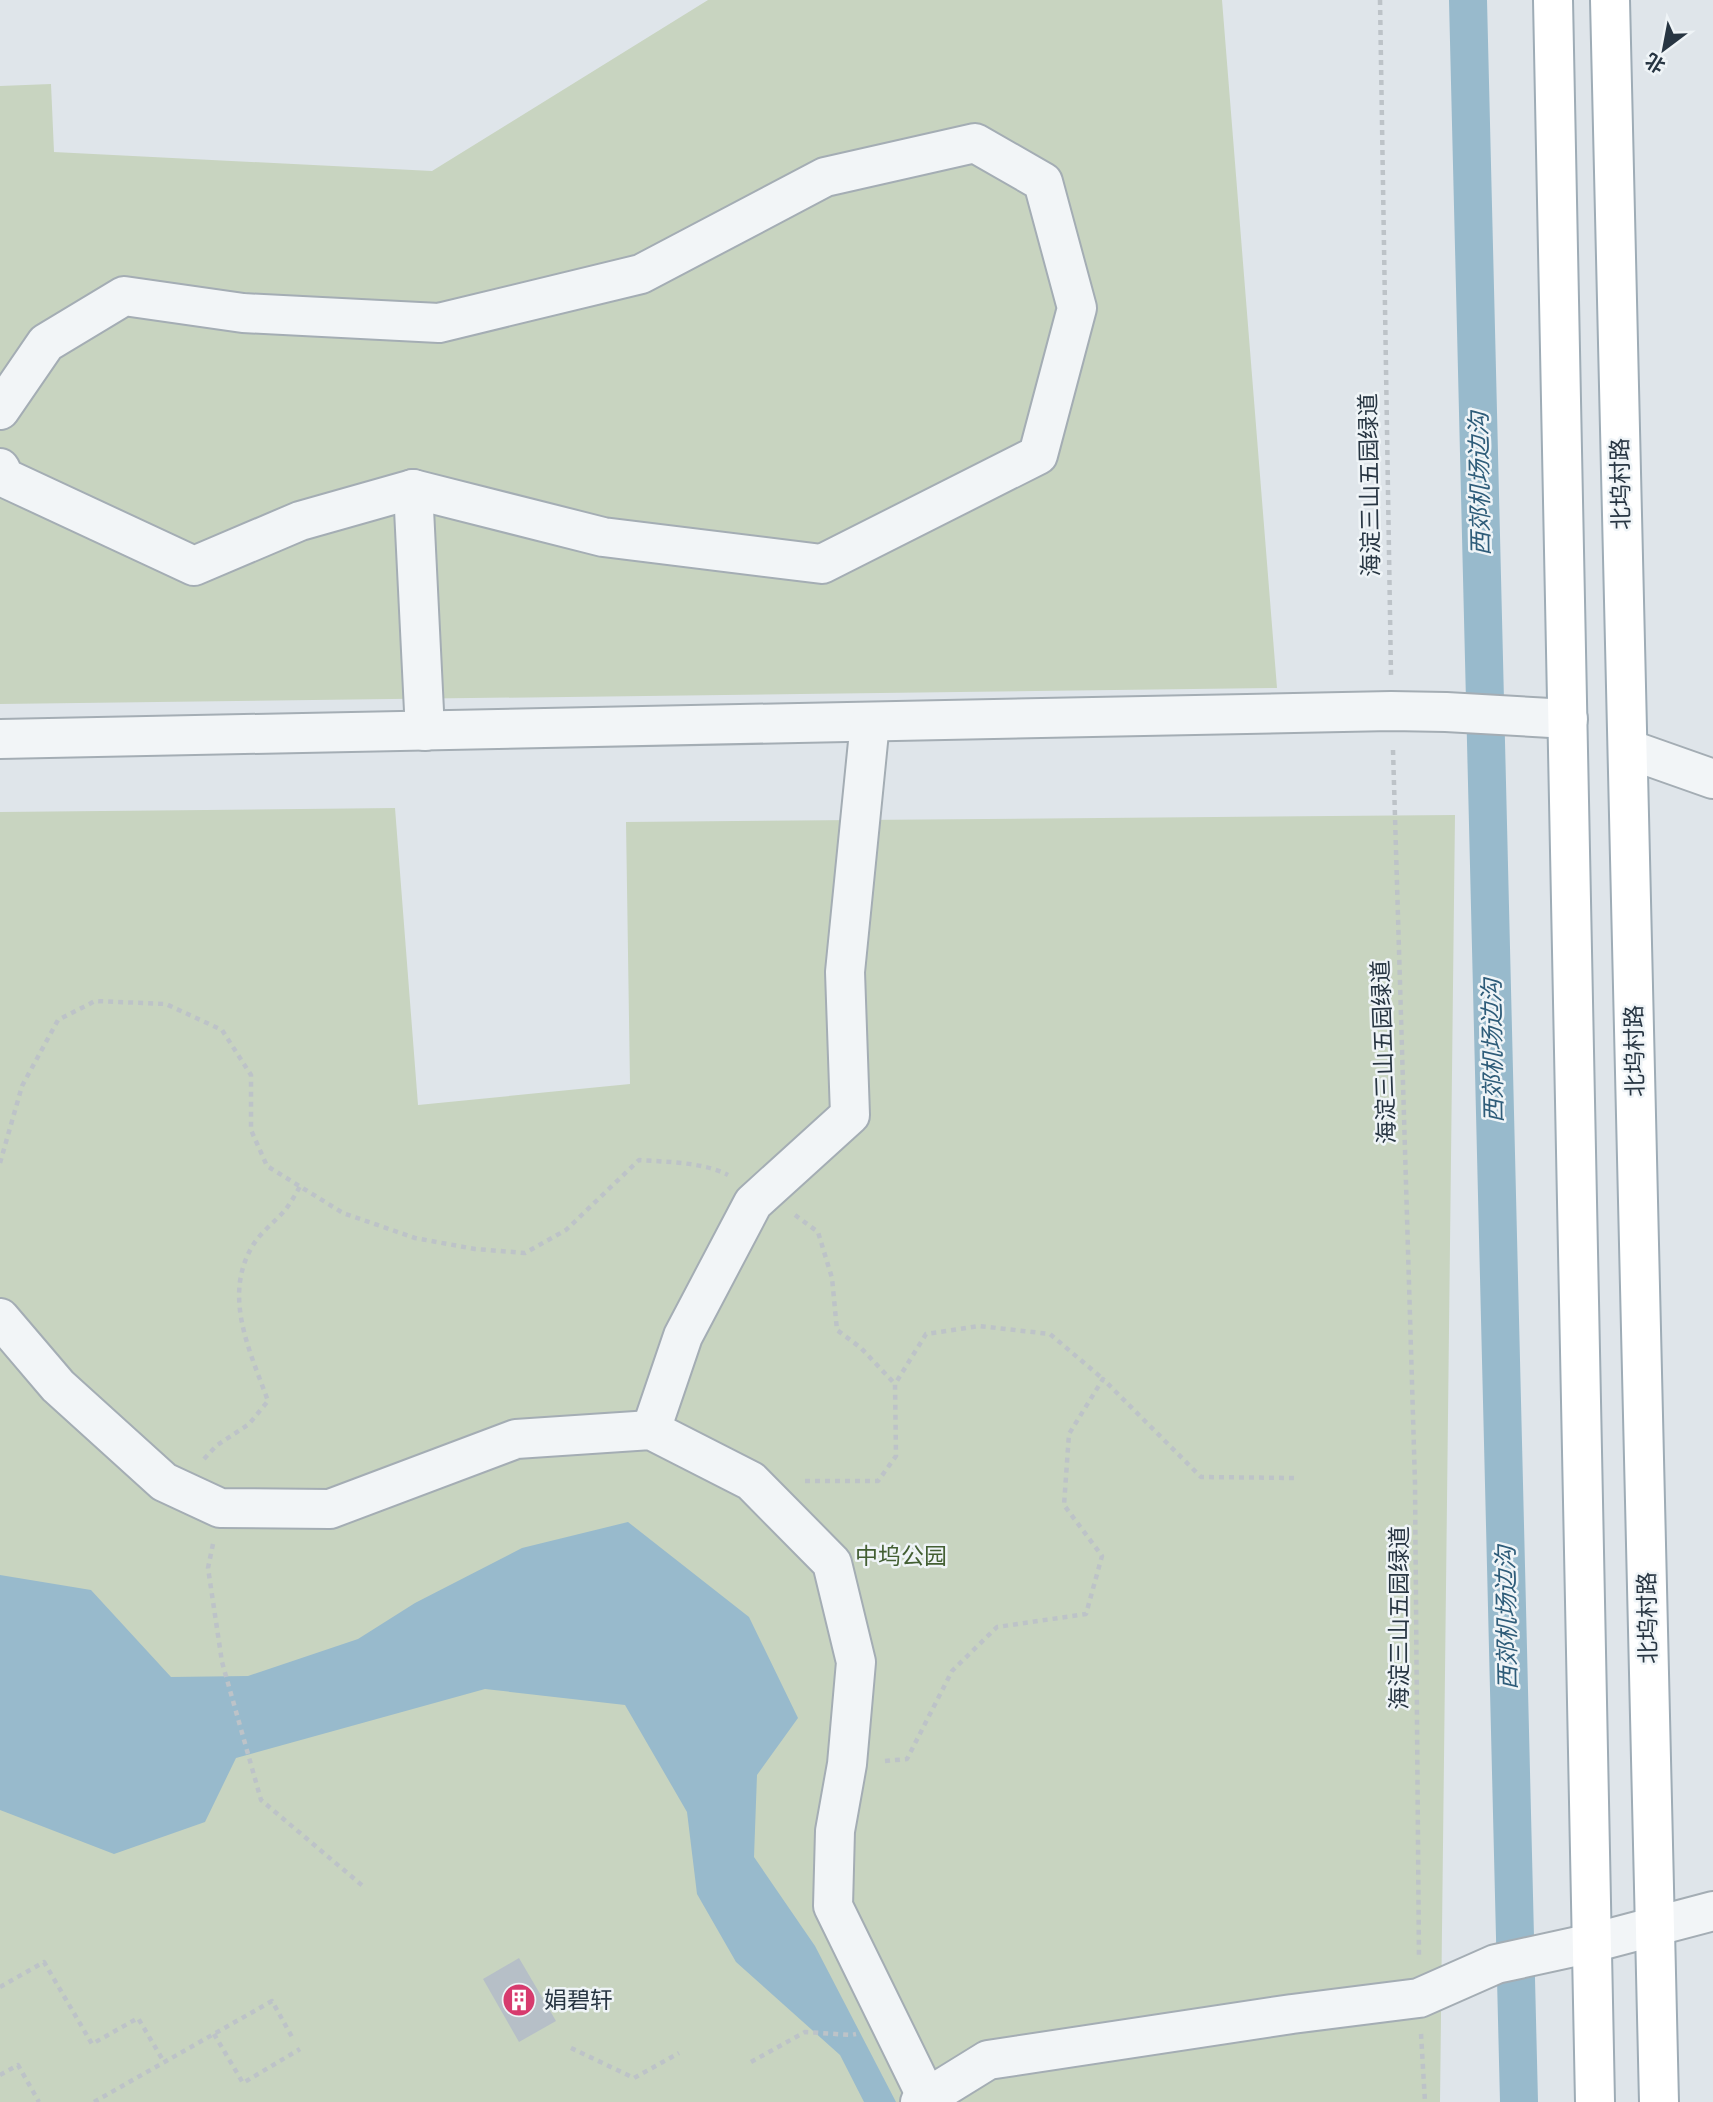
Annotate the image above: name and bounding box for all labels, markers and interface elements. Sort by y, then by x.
north arrow [1629,14,1699,84]
text: 北 [1641,47,1670,79]
street label: 海淀三山五园绿道 [1353,393,1387,577]
water label: 西郊机场边沟 [1463,409,1497,556]
street label: 北坞村路 [1605,438,1637,530]
street label: 海淀三山五园绿道 [1365,960,1403,1144]
water label: 西郊机场边沟 [1476,976,1510,1123]
street label: 北坞村路 [1619,1005,1651,1097]
street label: 海淀三山五园绿道 [1384,1526,1415,1710]
park label: 中坞公园 [855,1541,947,1572]
water label: 西郊机场边沟 [1490,1543,1524,1690]
street label: 北坞村路 [1632,1572,1664,1664]
building icon: 娟碧轩 [500,1981,538,2019]
place label: 娟碧轩 [544,1985,613,2016]

